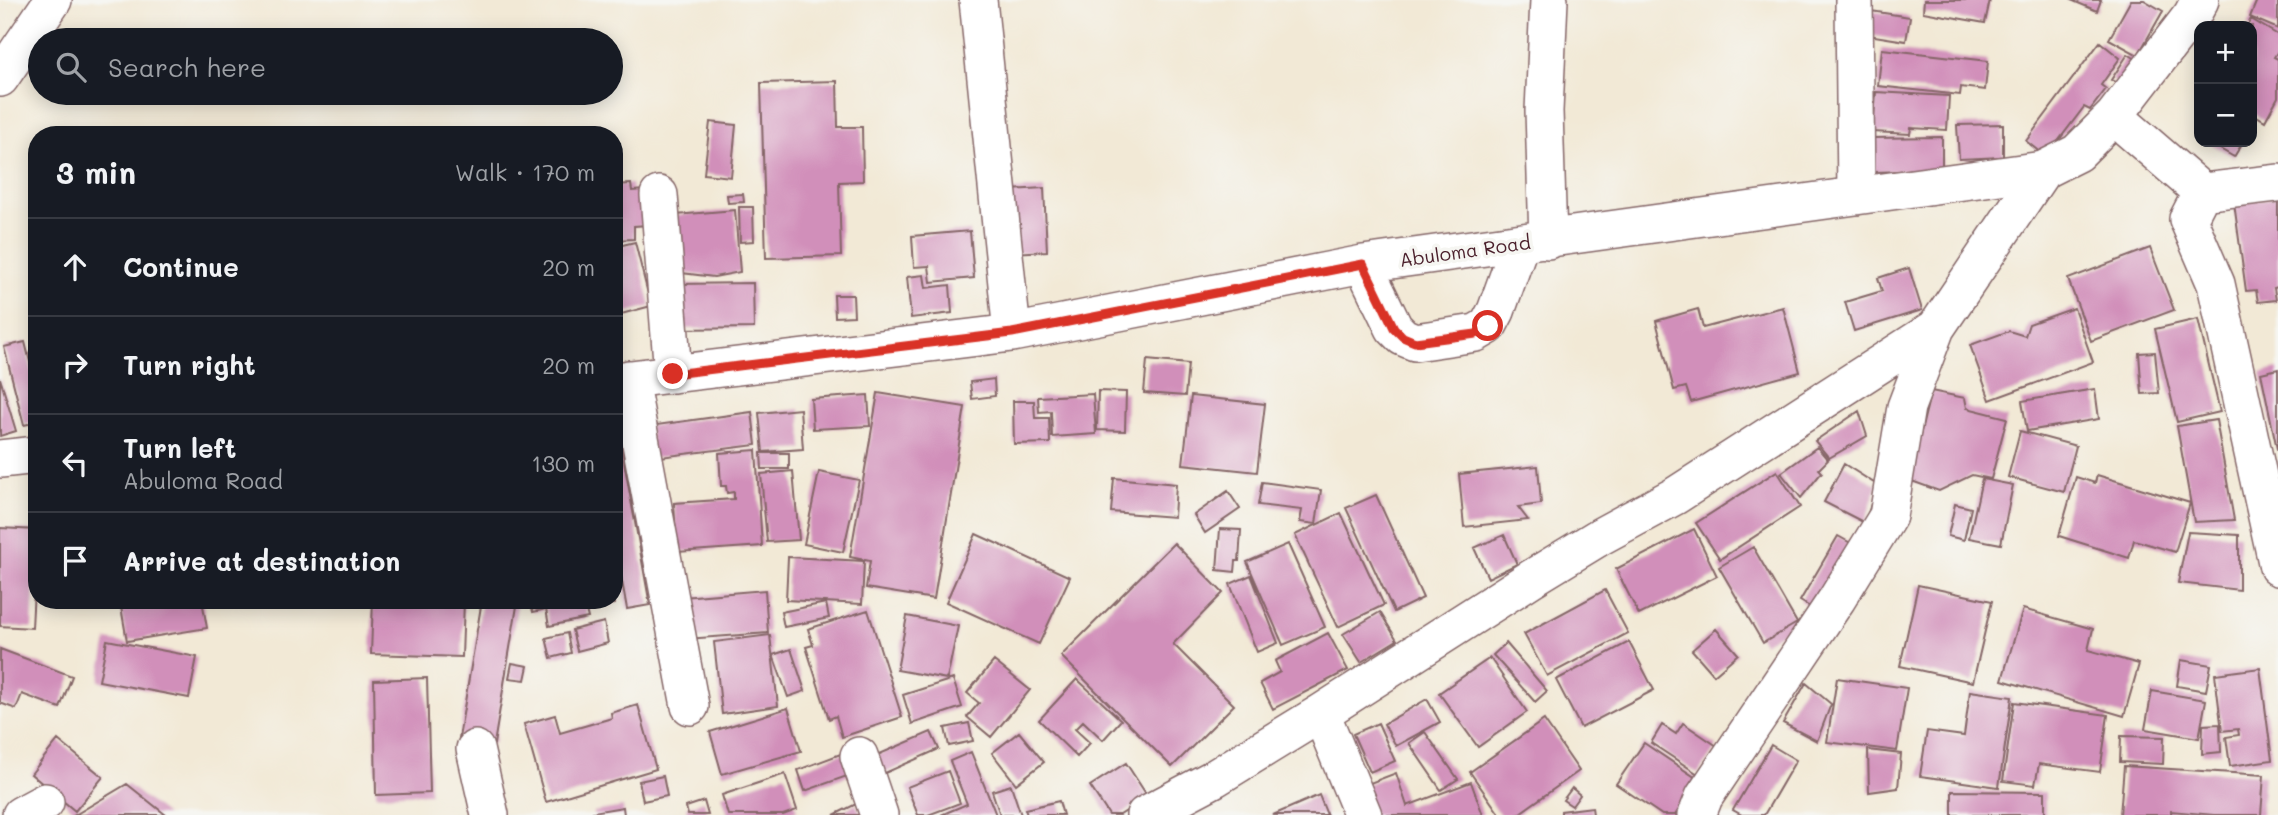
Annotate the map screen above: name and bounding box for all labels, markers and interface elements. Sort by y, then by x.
map controls [2194,21,2257,147]
button: + [2194,21,2257,84]
search box [28,28,623,105]
icon: search [52,48,90,86]
text: Search here [108,50,266,84]
button: − [2194,84,2257,147]
text: 3 min [56,152,136,192]
text: Walk · 170 m [455,157,595,187]
street label: Abuloma Road [1398,229,1532,272]
icon: ahead [56,248,94,286]
text: Continue [123,250,239,284]
text: 20 m [542,252,595,282]
route start [1472,310,1503,341]
icon: right [56,346,94,384]
text: Turn right [123,348,256,382]
text: 20 m [542,350,595,380]
route end [657,358,688,389]
text: Turn left [123,431,236,465]
icon: left [56,444,94,482]
text: 130 m [531,448,595,478]
text: Abuloma Road [123,465,283,495]
icon: arrive [56,542,94,580]
text: Arrive at destination [123,544,400,578]

